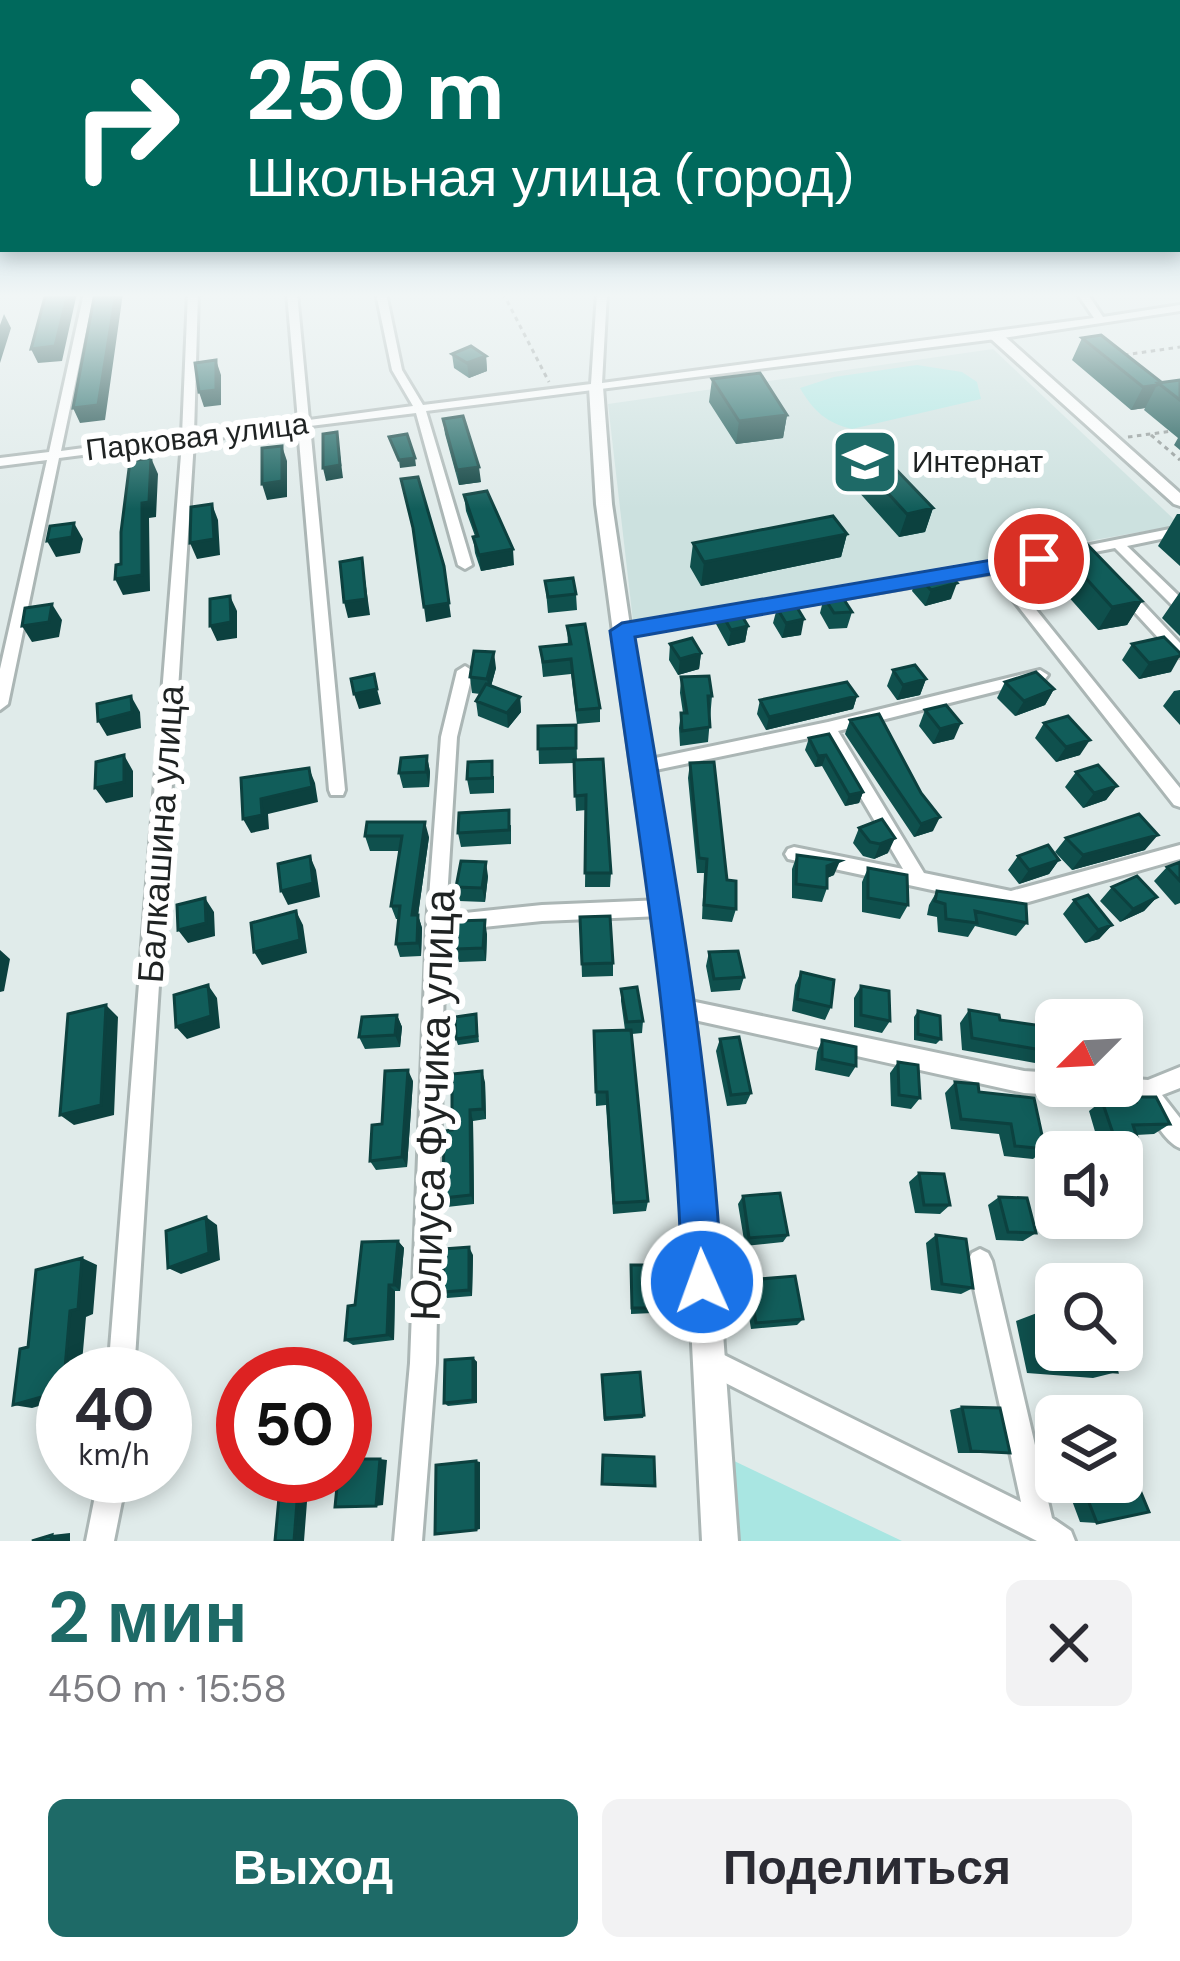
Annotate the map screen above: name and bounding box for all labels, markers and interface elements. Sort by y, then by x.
text: 250 m [246,36,505,145]
icon: right [48,48,204,204]
text: Школьная улица (город) [246,142,854,213]
street label: Парковая улица [83,403,311,470]
school or university icon: Интернат [830,427,900,497]
place label: Интернат [912,442,1043,481]
pin [988,508,1090,610]
icon: arrive [1006,526,1072,592]
street label: Балкашина улица [127,682,194,985]
street label: Юлиуса Фучика улица [397,887,468,1322]
north arrow [1035,999,1143,1107]
map controls [1035,999,1143,1503]
button: sound [1035,1131,1143,1239]
position arrow [639,1219,765,1345]
button: search [1035,1263,1143,1371]
speed limit sign: 50 [216,1347,372,1503]
text: 40 [73,1370,155,1449]
button: layers [1035,1395,1143,1503]
text: km/h [79,1435,149,1474]
text: 2 мин [48,1571,247,1664]
button: close [1006,1580,1132,1706]
text: 450 m · 15:58 [48,1663,287,1714]
button: Выход [48,1799,578,1937]
button: Поделиться [602,1799,1132,1937]

